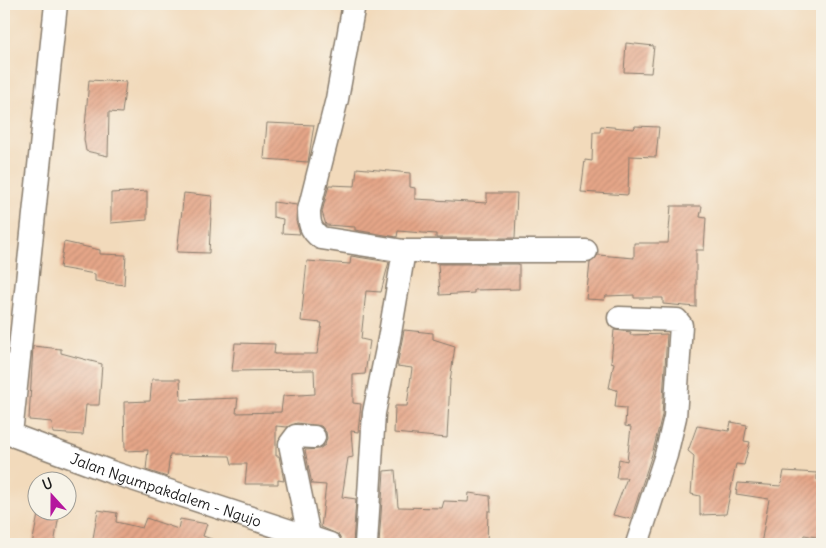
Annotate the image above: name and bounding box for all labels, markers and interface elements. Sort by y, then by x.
street label: Jalan Ngumpakdalem - Ngujo [68,448,264,530]
north arrow [28,470,78,520]
text: U [40,474,55,494]

